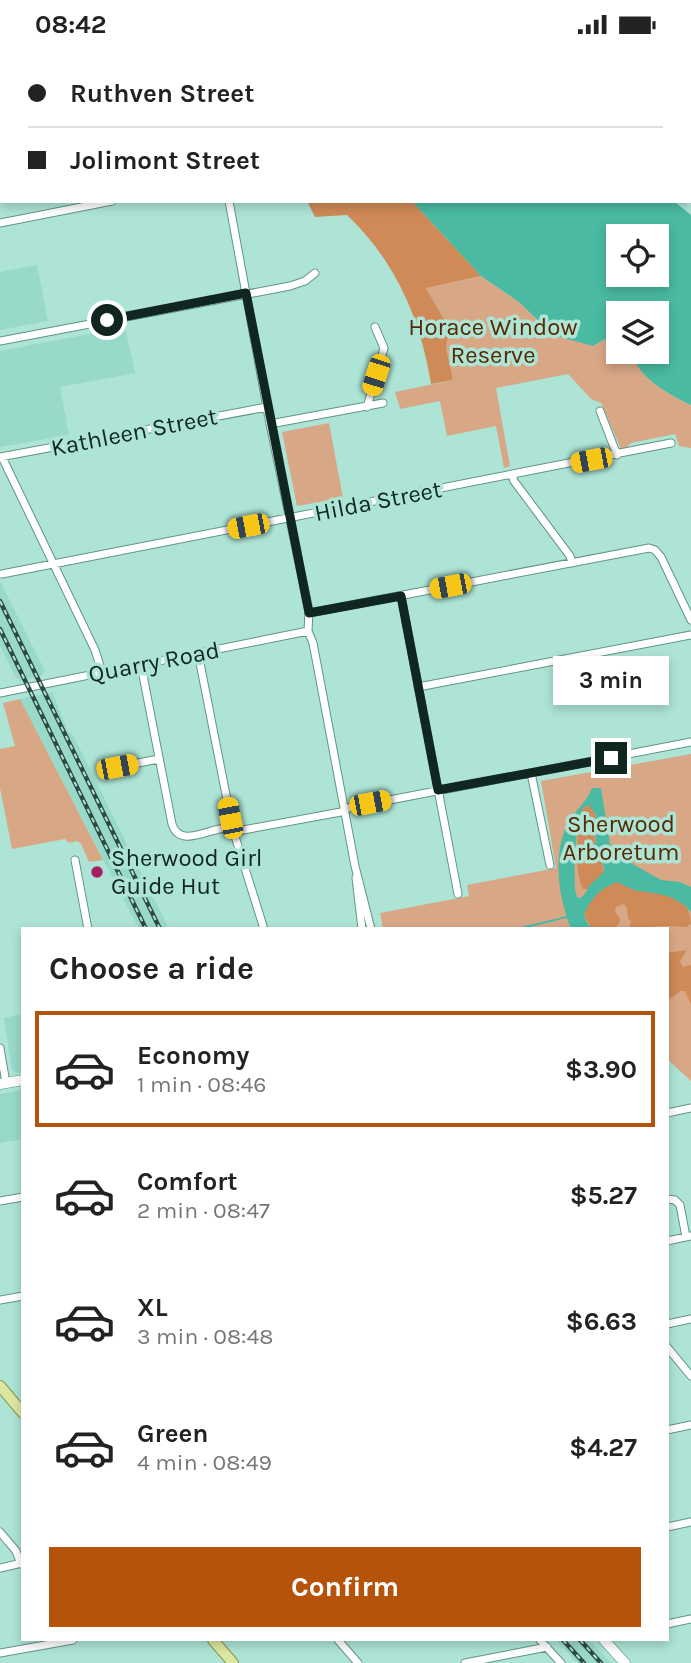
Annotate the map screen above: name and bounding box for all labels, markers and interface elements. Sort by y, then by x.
text: 08:42 [35,9,106,40]
text: Ruthven Street [70,78,254,109]
text: Jolimont Street [70,145,260,176]
map controls [606,224,669,364]
button: locate [606,224,669,287]
button: layers [606,301,669,364]
route start [91,304,123,336]
park label: Horace Window Reserve [408,313,578,369]
car [360,352,393,398]
street label: Kathleen Street [49,402,219,462]
car [569,446,614,474]
street label: Hilda Street [312,475,444,527]
car [226,512,271,540]
car [428,572,473,600]
street label: Quarry Road [86,636,222,688]
callout: 3 min [553,657,669,705]
text: 3 min [579,667,643,694]
route end [595,742,627,774]
car [95,753,140,781]
car [348,789,393,817]
car [216,795,245,841]
park label: Sherwood Arboretum [563,810,679,866]
place label: Sherwood Girl Guide Hut [111,844,263,900]
marker: Sherwood Girl Guide Hut [89,864,105,880]
text: Choose a ride [49,950,254,987]
icon: car [53,1038,116,1101]
text: Economy [137,1040,249,1071]
text: $3.90 [565,1054,637,1085]
text: 1 min · 08:46 [137,1071,266,1098]
icon: car [53,1164,116,1227]
text: Comfort [137,1166,238,1197]
text: $5.27 [570,1180,637,1211]
text: 2 min · 08:47 [137,1197,270,1224]
icon: car [53,1290,116,1353]
text: XL [137,1292,168,1323]
text: $6.63 [566,1306,637,1337]
text: 3 min · 08:48 [137,1323,273,1350]
icon: car [53,1416,116,1479]
text: Green [137,1418,209,1449]
text: $4.27 [569,1432,637,1463]
text: 4 min · 08:49 [137,1449,272,1476]
button: Confirm [49,1547,641,1627]

